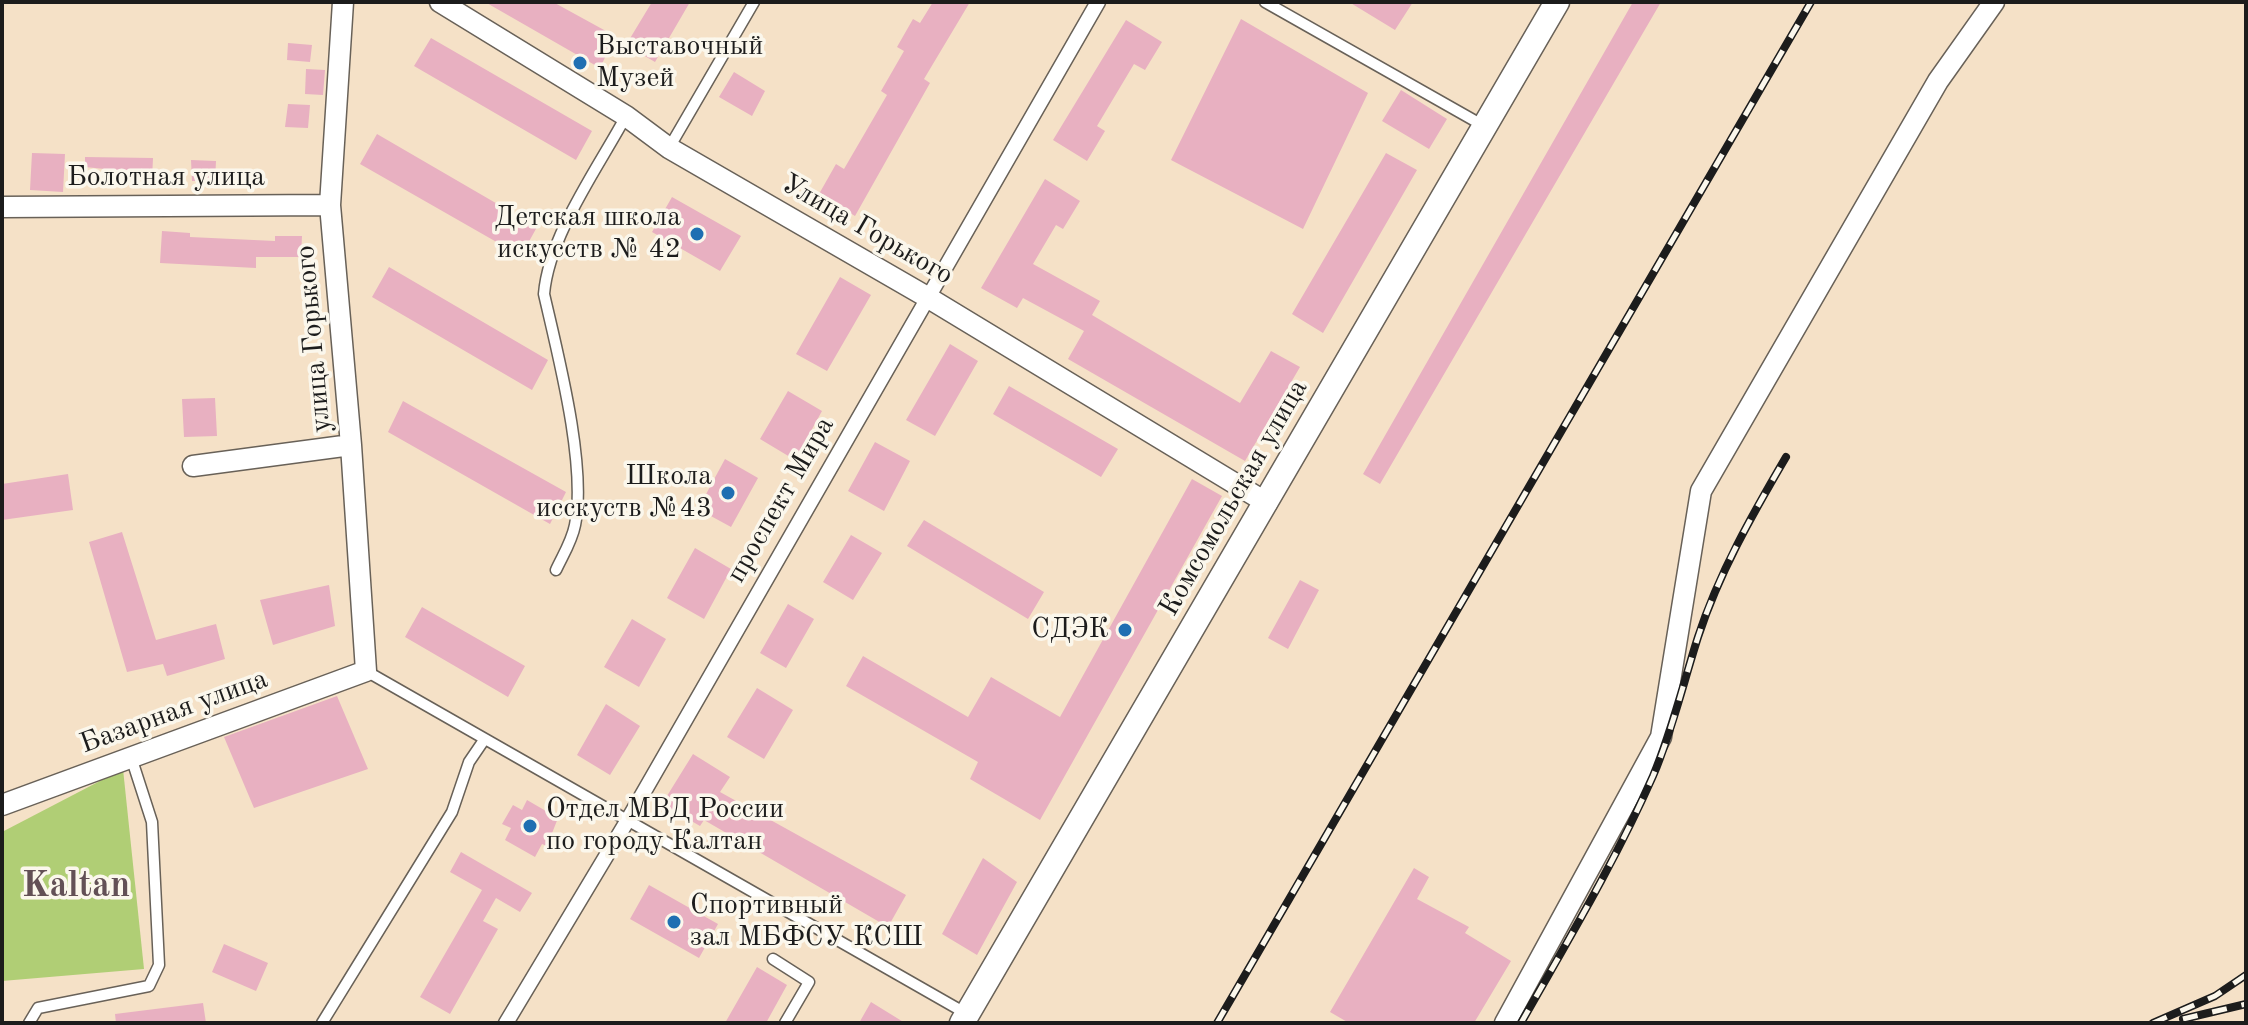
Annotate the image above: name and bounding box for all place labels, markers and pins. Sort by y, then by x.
place label: Выставочный Музей [596,30,763,96]
marker: Выставочный Музей [571,54,589,72]
place label: Детская школа искусств № 42 [494,201,681,267]
marker: Детская школа искусств № 42 [688,225,706,243]
place label: Школа исскуств №43 [536,460,712,526]
marker: Школа исскуств №43 [719,484,737,502]
place label: СДЭК [1031,613,1109,647]
marker: СДЭК [1116,621,1134,639]
place label: Отдел МВД России по городу Калтан [546,793,784,859]
marker: Отдел МВД России по городу Калтан [521,817,539,835]
place label: Спортивный зал МБФСУ КСШ [690,889,923,955]
marker: Спортивный зал МБФСУ КСШ [665,913,683,931]

